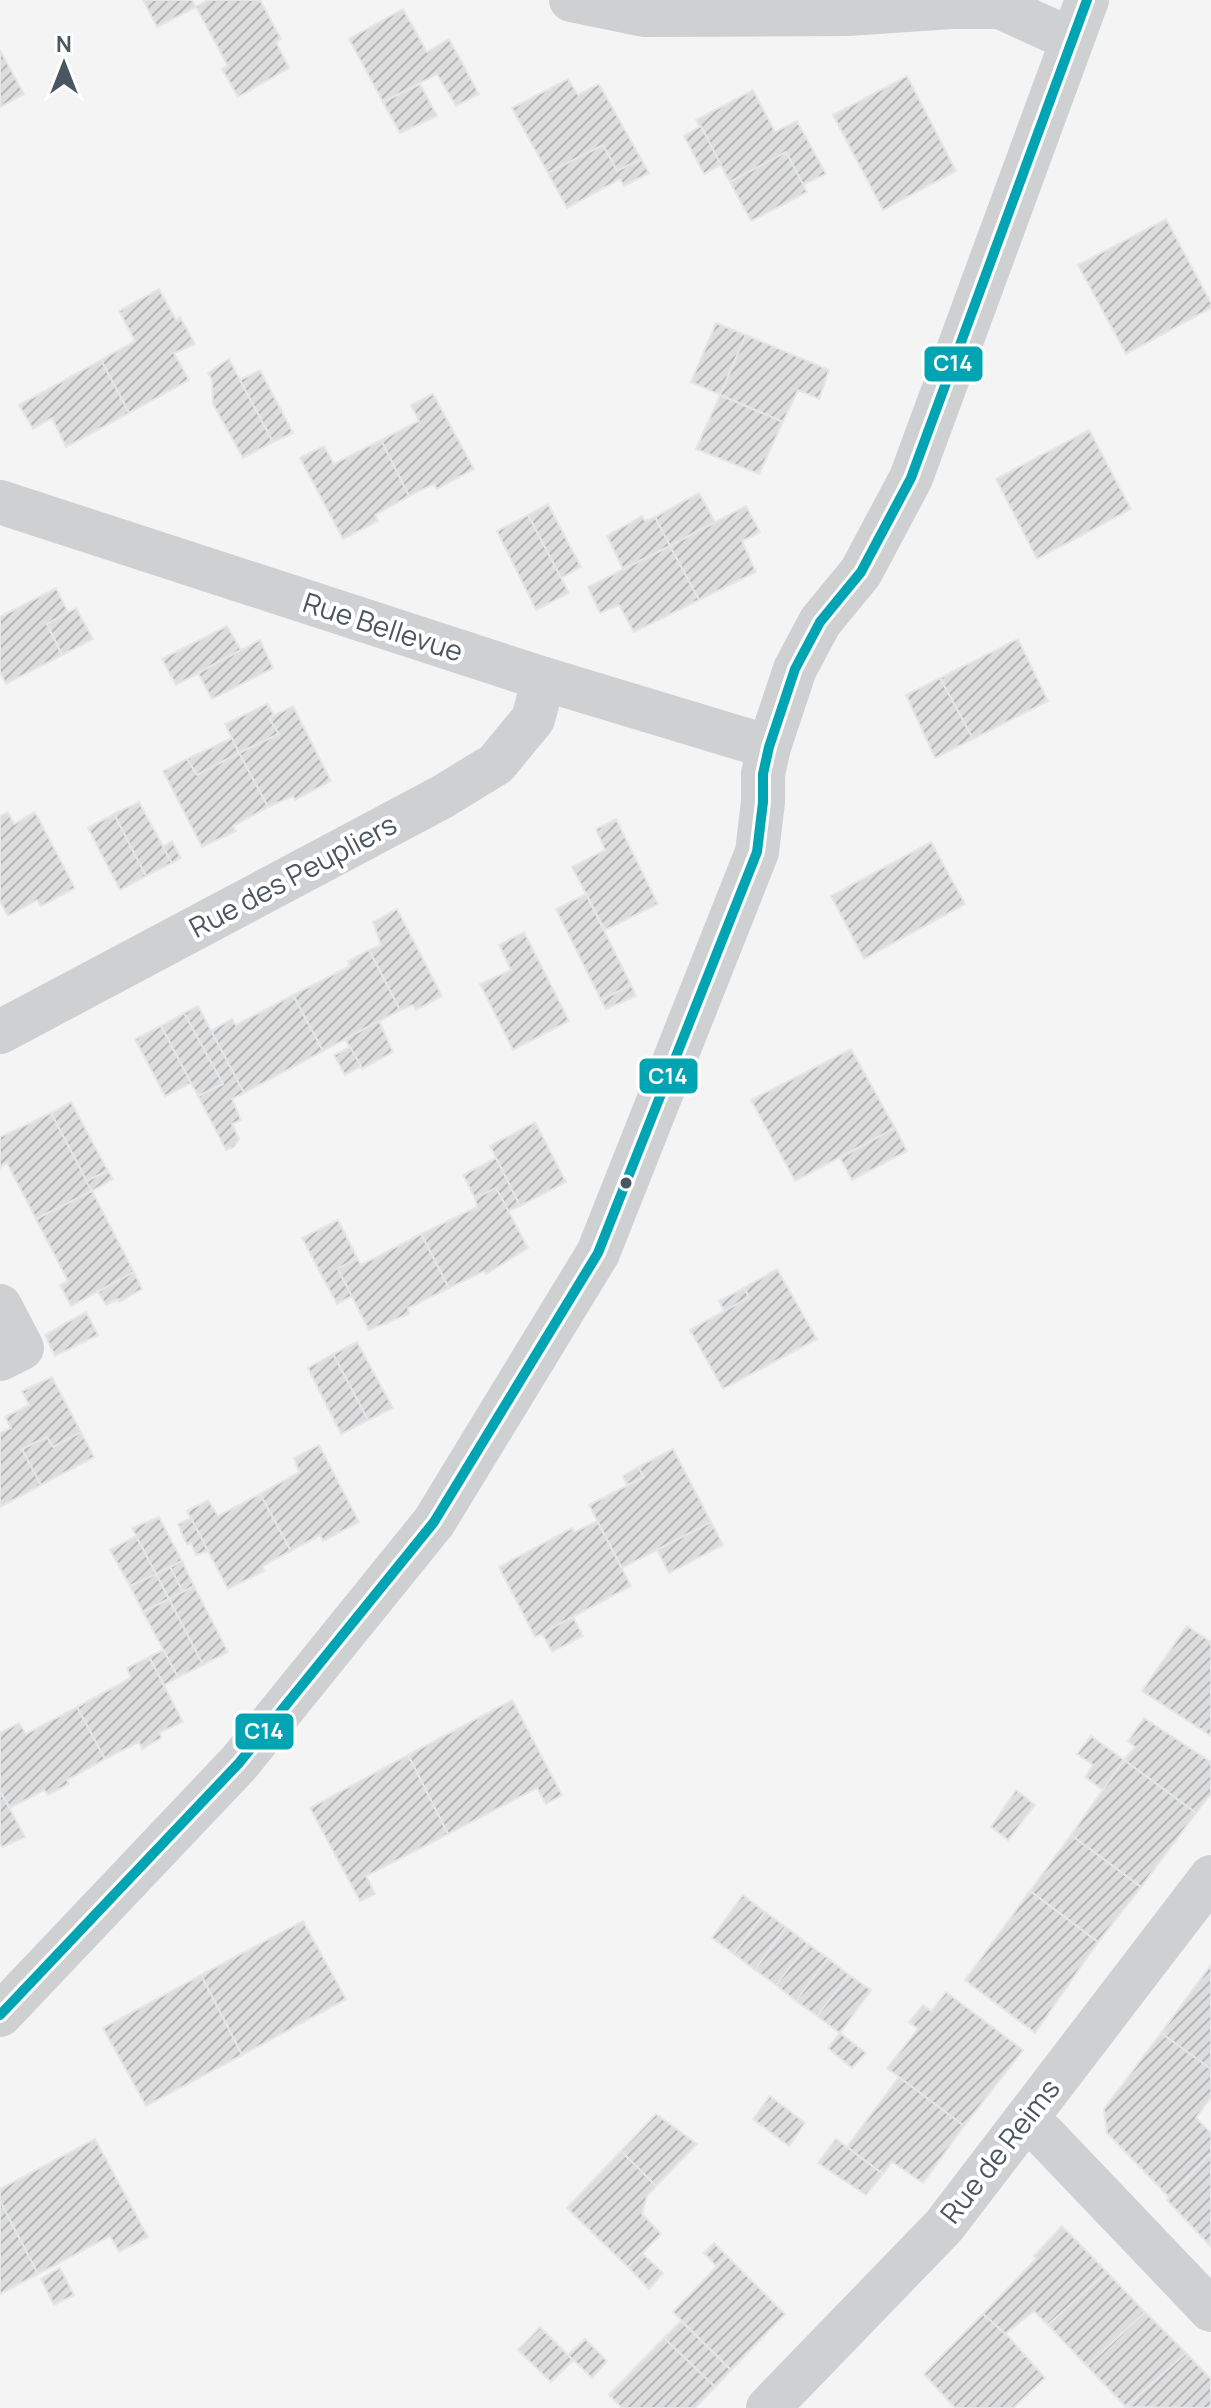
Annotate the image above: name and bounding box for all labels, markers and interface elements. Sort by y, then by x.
north arrow [24,24,104,104]
text: N [56,29,72,59]
line badge: C14 [923,345,984,383]
text: C14 [933,348,973,378]
street label: Rue Bellevue [299,582,468,670]
street label: Rue des Peupliers [182,804,403,946]
line badge: C14 [638,1057,699,1095]
text: C14 [648,1061,688,1091]
unlabelled marker [618,1175,634,1191]
line badge: C14 [234,1712,295,1751]
text: C14 [244,1716,284,1746]
street label: Rue de Reims [931,2070,1068,2231]

